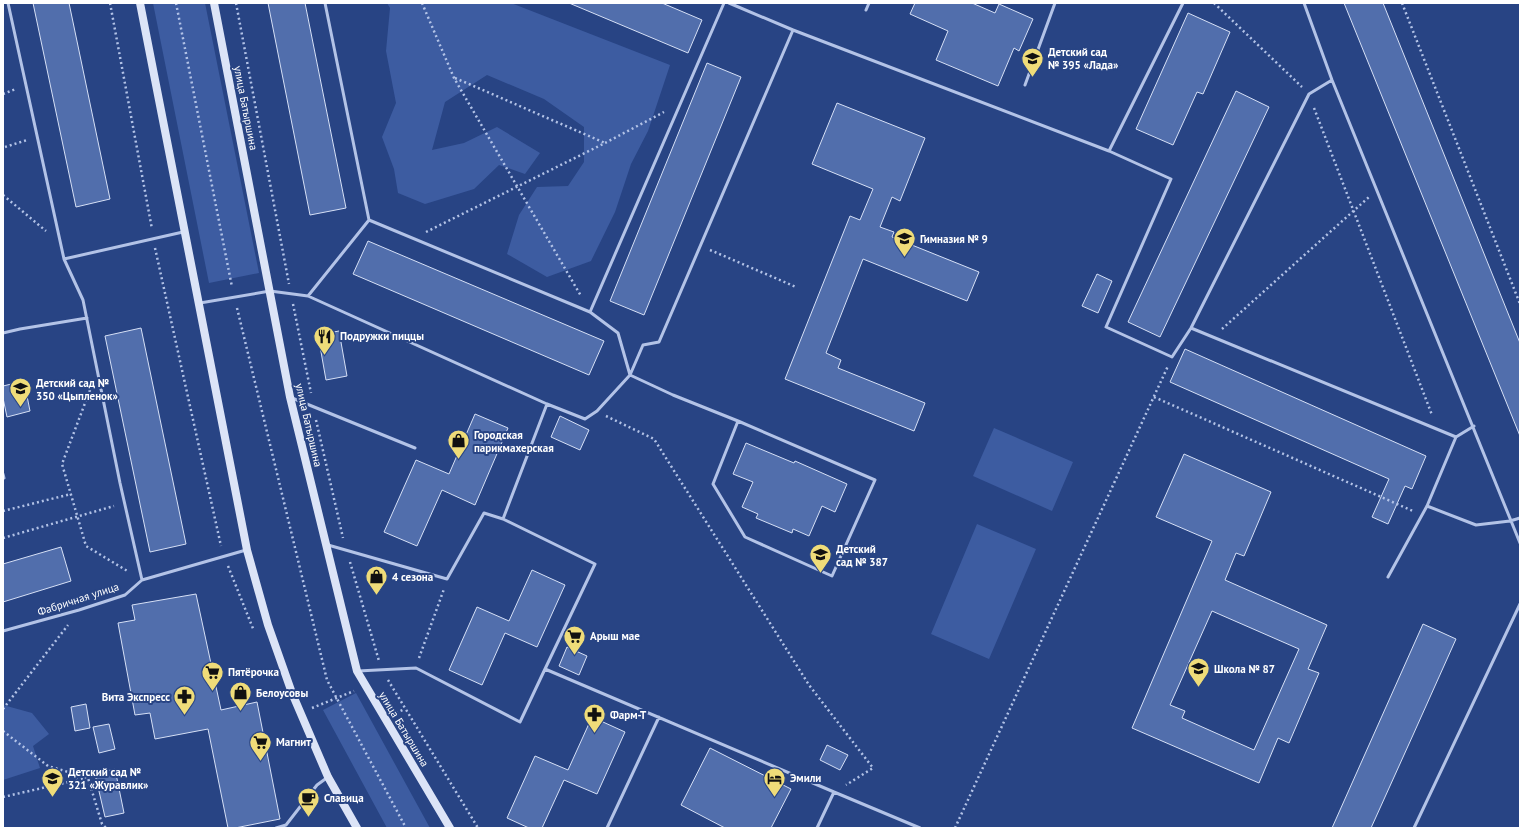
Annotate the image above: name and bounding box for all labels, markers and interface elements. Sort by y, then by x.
school or university icon: Детский сад № 395 «Лада» [1019,45,1045,78]
place label: Детский сад № 395 «Лада» [1048,45,1119,72]
street label: улица Батыршина [231,65,261,151]
school or university icon: Гимназия № 9 [892,226,918,259]
place label: Гимназия № 9 [920,232,988,246]
restaurant icon: Подружки пиццы [311,323,337,356]
place label: Подружки пиццы [340,329,424,343]
school or university icon: Детский сад № 350 «Цыпленок» [8,376,34,409]
place label: Детский сад № 350 «Цыпленок» [36,376,118,403]
street label: улица Батыршина [293,382,325,468]
shop icon: Городская парикмахерская [446,428,472,461]
place label: Городская парикмахерская [474,428,554,455]
school or university icon: Детский сад № 387 [807,542,833,575]
place label: Детский сад № 387 [836,542,888,569]
shop icon: 4 сезона [364,564,390,597]
place label: 4 сезона [392,570,433,584]
street label: Фабричная улица [35,579,121,619]
supermarket icon: Арыш мае [561,623,587,656]
place label: Арыш мае [590,629,640,643]
school or university icon: Школа № 87 [1186,656,1212,689]
supermarket icon: Пятёрочка [199,659,225,692]
place label: Школа № 87 [1214,662,1275,676]
place label: Пятёрочка [228,665,279,679]
shop icon: Белоусовы [227,680,253,713]
pharmacy icon: Вита Экспресс [172,684,198,717]
place label: Белоусовы [256,686,308,700]
street label: улица Батыршина [376,689,432,769]
place label: Вита Экспресс [102,690,170,704]
pharmacy icon: Фарм-Т [582,702,608,735]
place label: Фарм-Т [610,708,647,722]
supermarket icon: Магнит [247,729,273,762]
place label: Магнит [276,735,311,749]
school or university icon: Детский сад № 321 «Журавлик» [40,765,66,798]
place label: Детский сад № 321 «Журавлик» [68,765,149,792]
hotel icon: Эмили [761,765,787,798]
place label: Эмили [790,771,821,785]
cafe icon: Славица [296,785,322,818]
place label: Славица [324,791,364,805]

